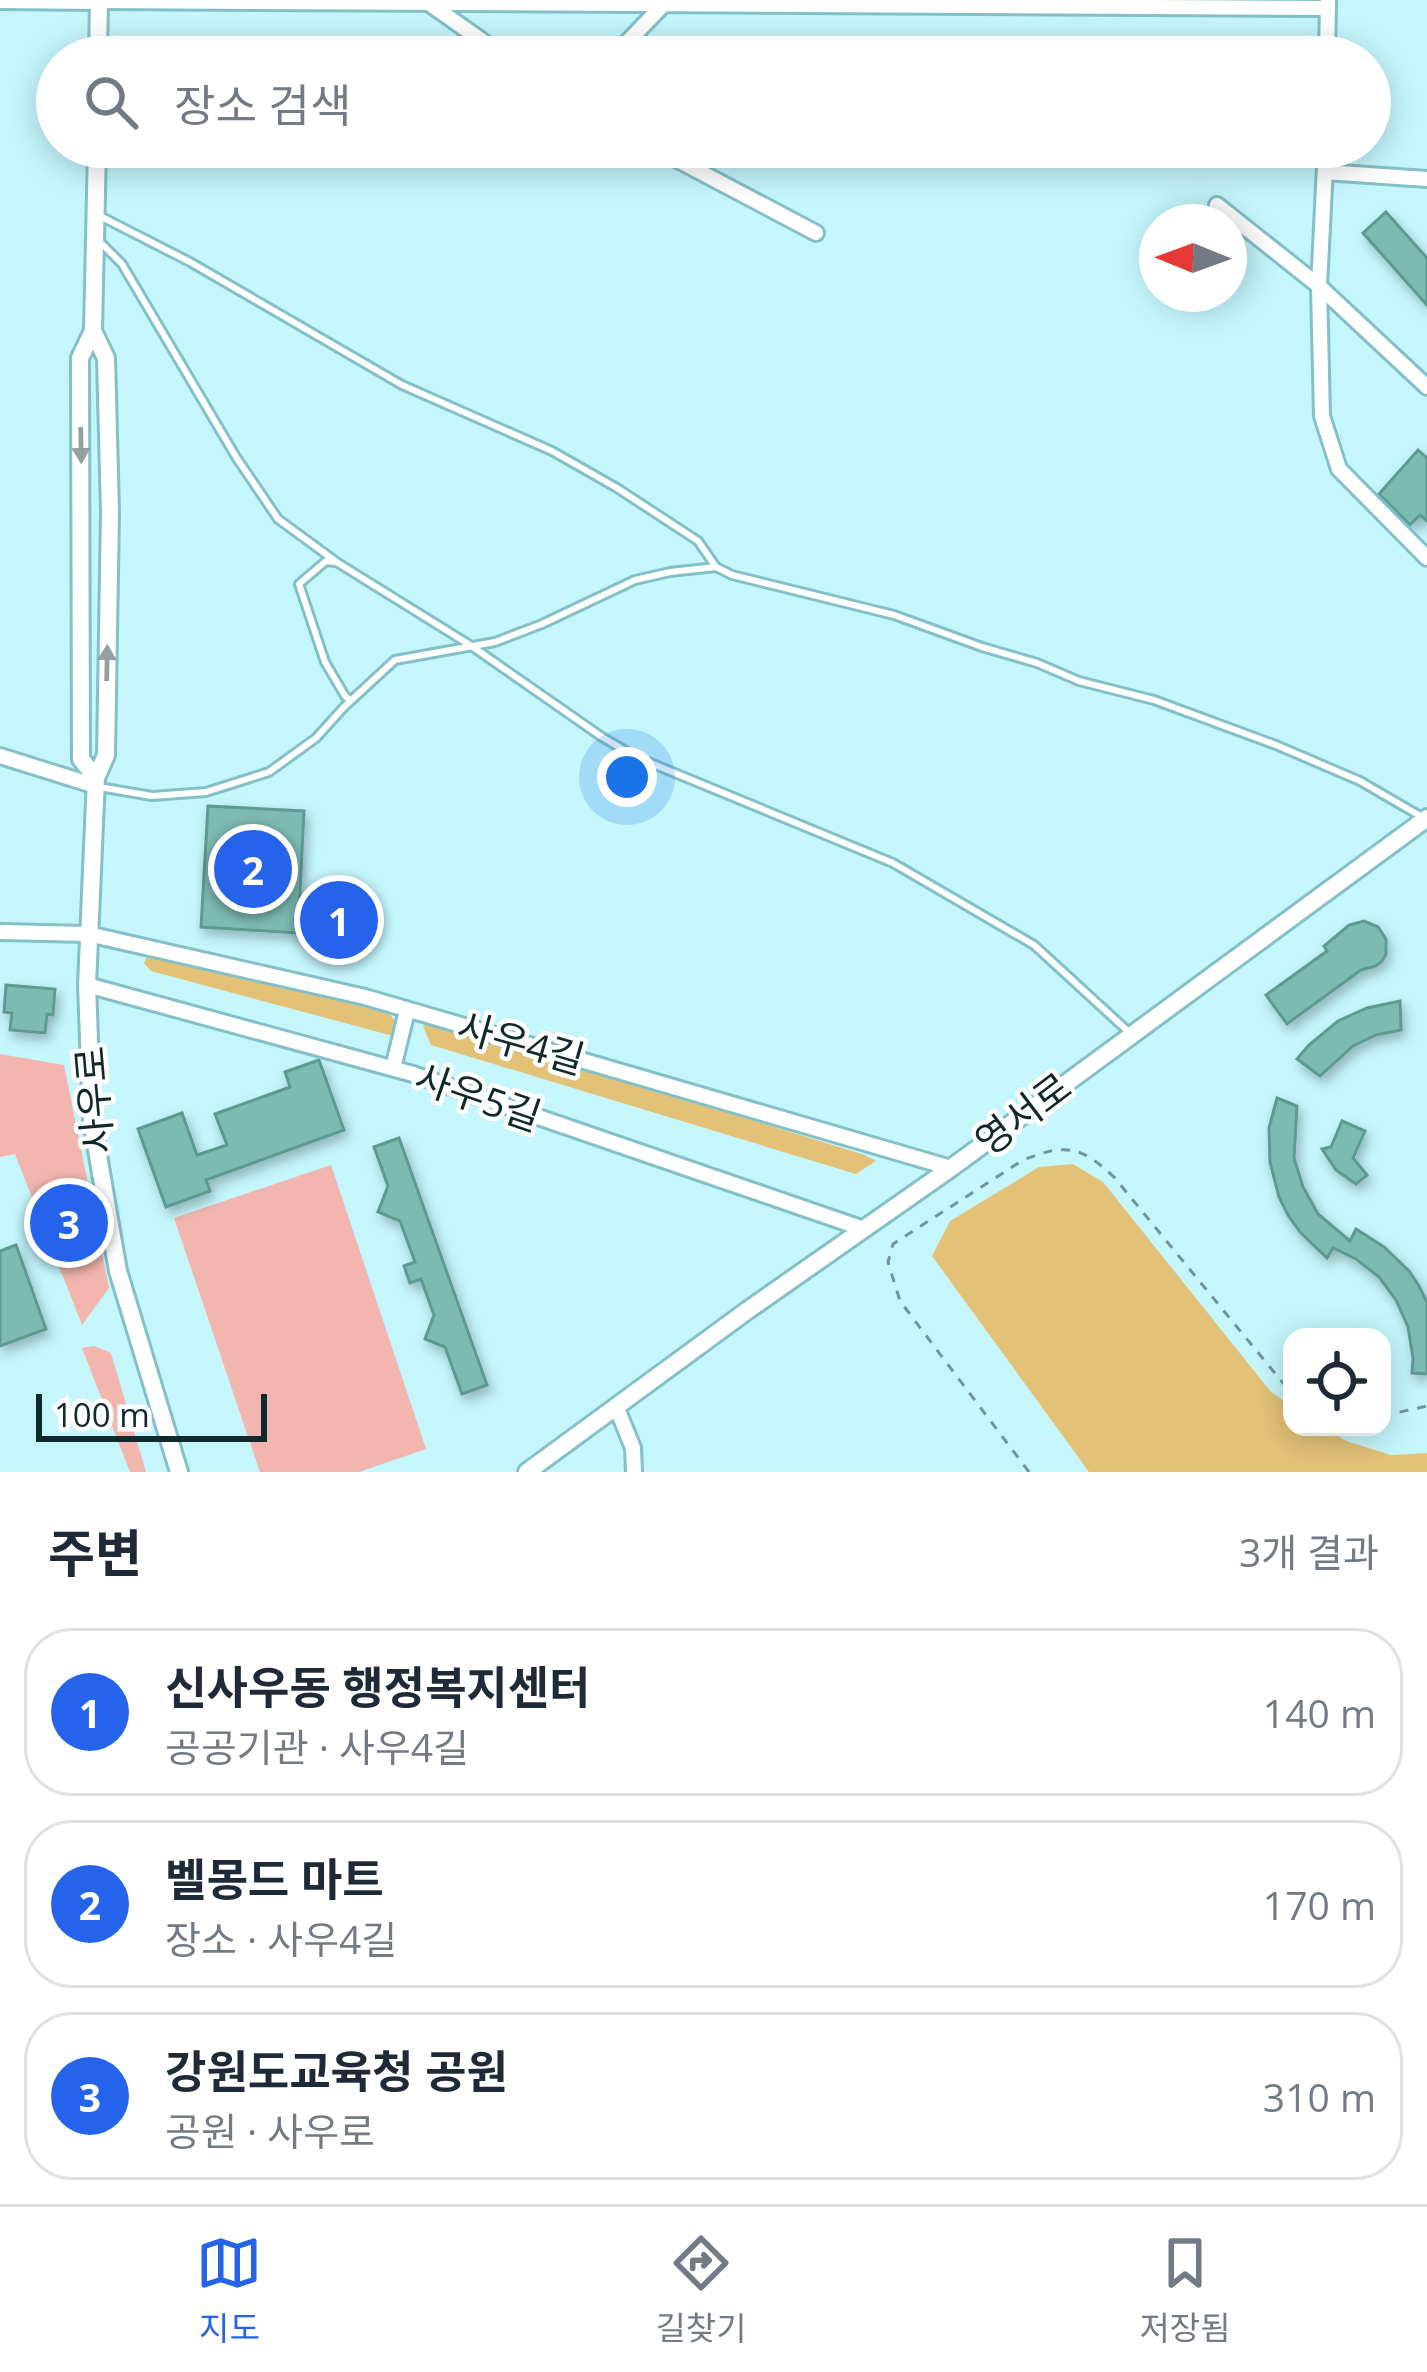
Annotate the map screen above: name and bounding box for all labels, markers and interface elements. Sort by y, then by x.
search box [36,36,1391,168]
icon: search [78,69,144,135]
text: 장소 검색 [174,74,351,135]
north arrow [1139,204,1247,312]
one-way arrow [72,427,91,465]
one-way arrow [98,643,117,681]
your location [597,747,657,807]
pin: 2 [214,824,292,914]
pin: 1 [300,875,378,965]
street label: 사우4길 [452,998,591,1085]
street label: 사우로 [61,1044,124,1156]
street label: 사우5길 [408,1049,549,1142]
street label: 영서로 [963,1059,1081,1166]
pin: 3 [30,1178,108,1268]
map controls [1283,1328,1391,1436]
button: locate [1283,1328,1391,1436]
scale bar [36,1388,267,1441]
text: 100 m [54,1392,150,1437]
text: 주변 [48,1517,142,1587]
text: 3개 결과 [1239,1525,1379,1578]
text: 신사우동 행정복지센터 [165,1656,591,1717]
text: 1 [79,1686,101,1739]
text: 140 m [1263,1686,1376,1739]
text: 공공기관 · 사우4길 [165,1720,469,1773]
text: 벨몽드 마트 [165,1848,384,1909]
text: 2 [79,1878,101,1931]
text: 170 m [1263,1878,1376,1931]
text: 장소 · 사우4길 [165,1912,397,1965]
text: 강원도교육청 공원 [165,2040,508,2101]
text: 3 [79,2070,101,2123]
text: 310 m [1263,2070,1376,2123]
text: 공원 · 사우로 [165,2104,375,2157]
tab: 지도 [196,2230,262,2350]
tab: 길찾기 [655,2230,747,2350]
tab: 저장됨 [1139,2230,1231,2350]

